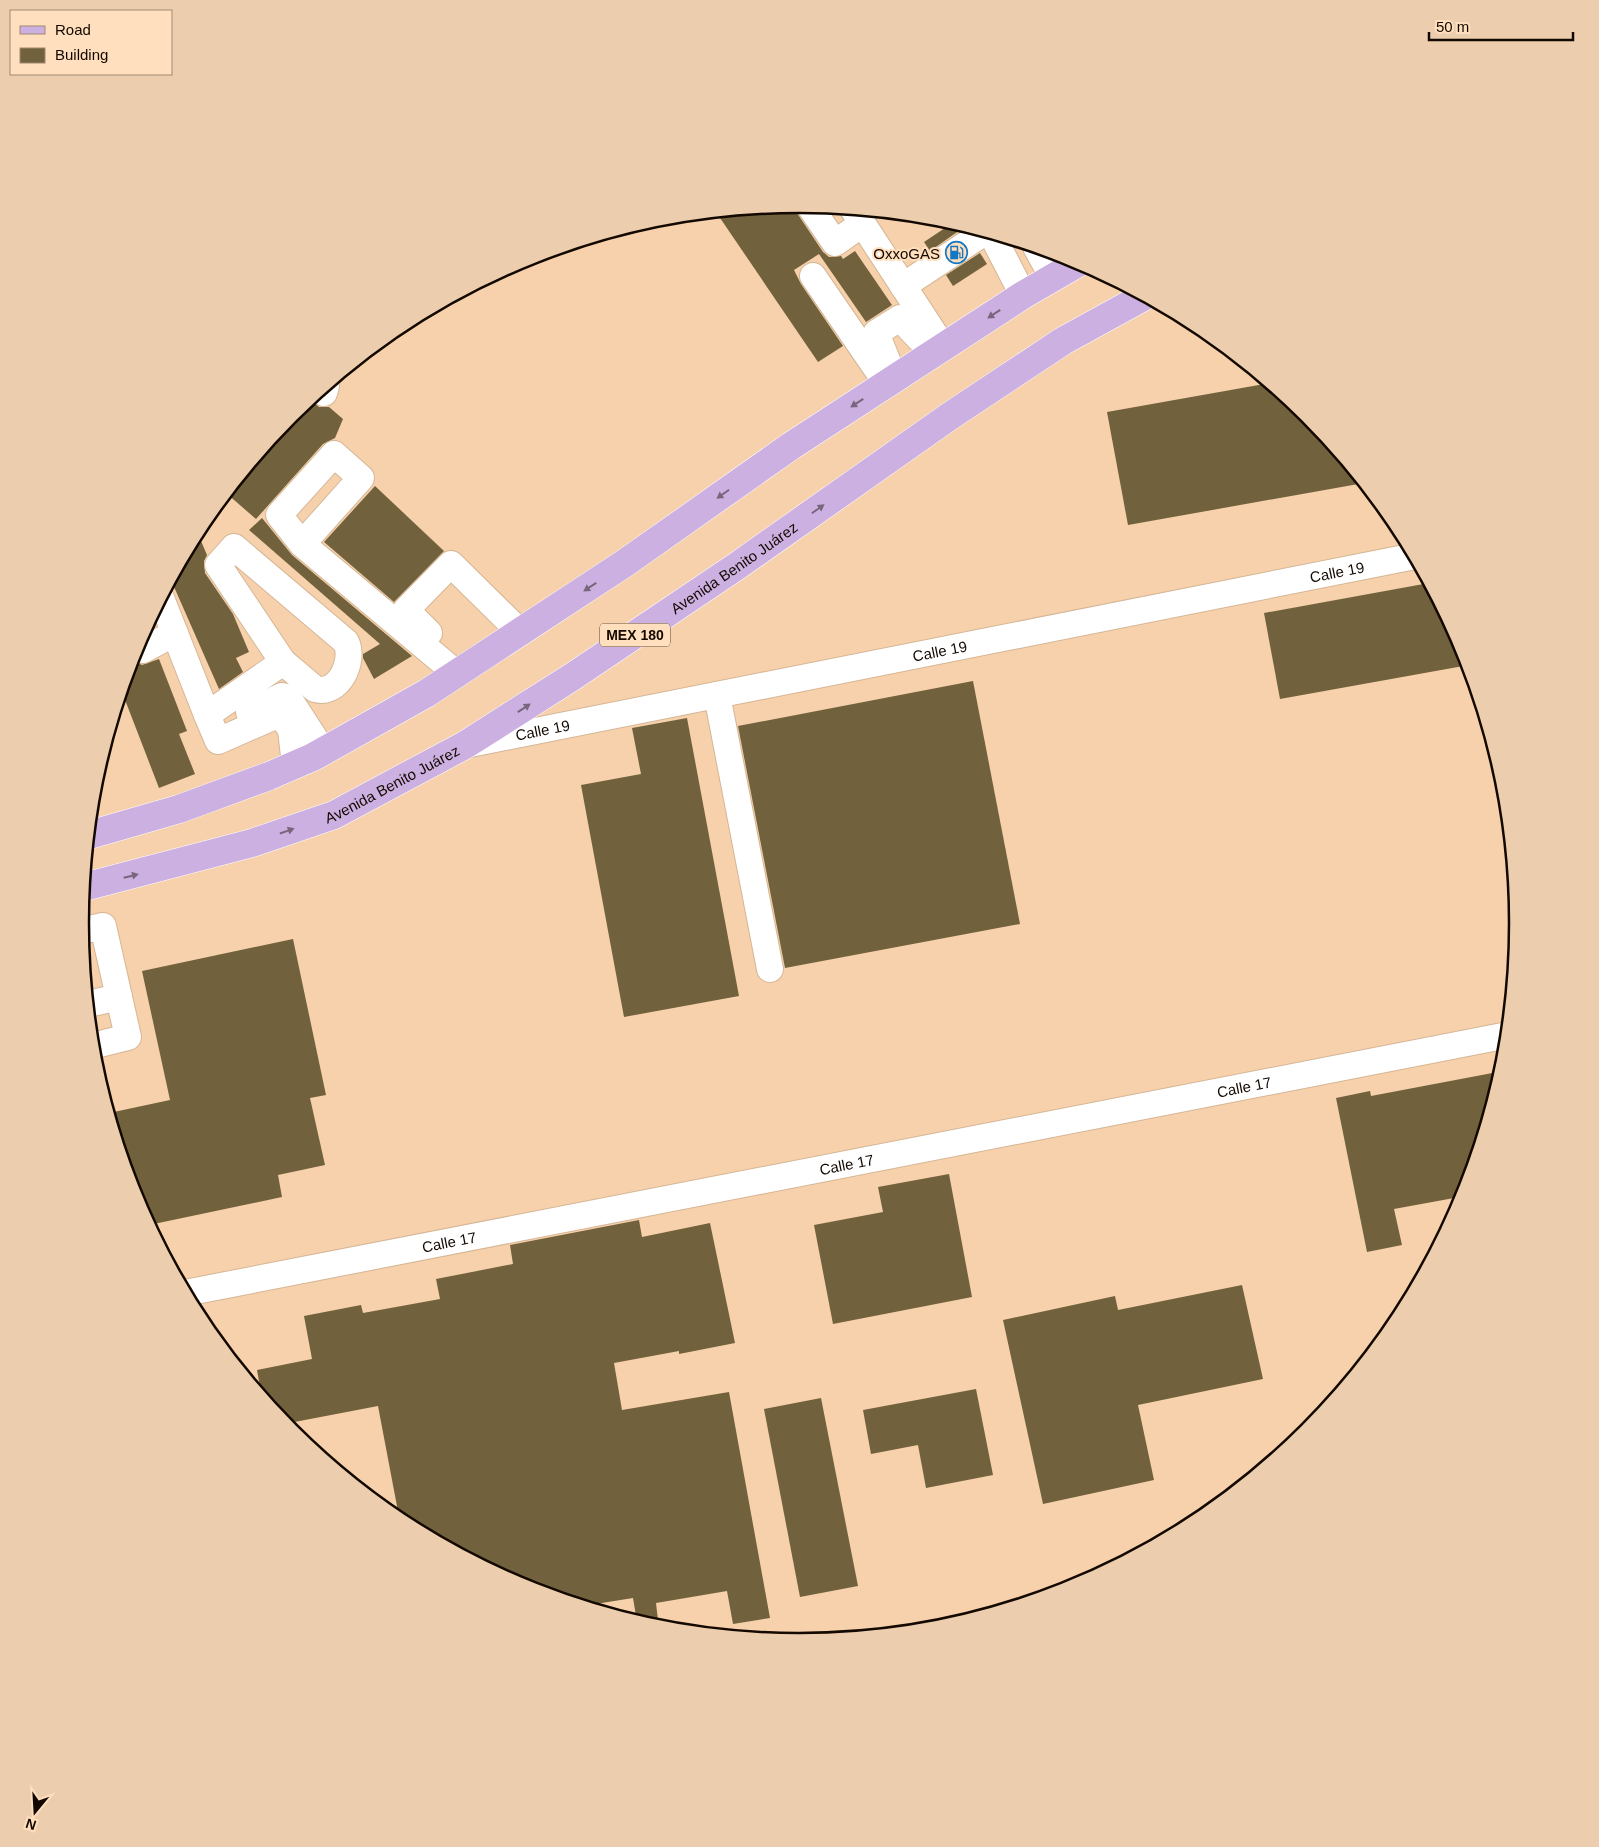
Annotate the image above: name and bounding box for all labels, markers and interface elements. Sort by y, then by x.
legend [10,10,172,75]
scale bar [1429,10,1573,42]
text: 50 m [1436,18,1469,35]
text: Road [55,21,91,38]
text: Building [55,46,108,63]
fuel station icon: OxxoGAS [944,241,968,265]
place label: OxxoGAS [873,245,940,262]
one-way arrow [987,309,1000,319]
one-way arrow [851,398,864,407]
one-way arrow [716,489,730,499]
one-way arrow [811,504,825,514]
street label: Avenida Benito Juárez [667,518,800,617]
street label: Calle 19 [1308,558,1366,585]
one-way arrow [583,582,596,591]
road number: MEX 180 [600,624,670,646]
street label: Calle 19 [911,637,968,664]
one-way arrow [517,703,530,713]
street label: Calle 19 [514,716,571,743]
street label: Avenida Benito Juárez [322,741,462,826]
one-way arrow [280,827,295,834]
one-way arrow [124,872,139,880]
street label: Calle 17 [1215,1073,1273,1100]
street label: Calle 17 [818,1150,875,1178]
street label: Calle 17 [420,1228,478,1255]
north arrow [10,1787,60,1837]
text: N [24,1815,38,1834]

